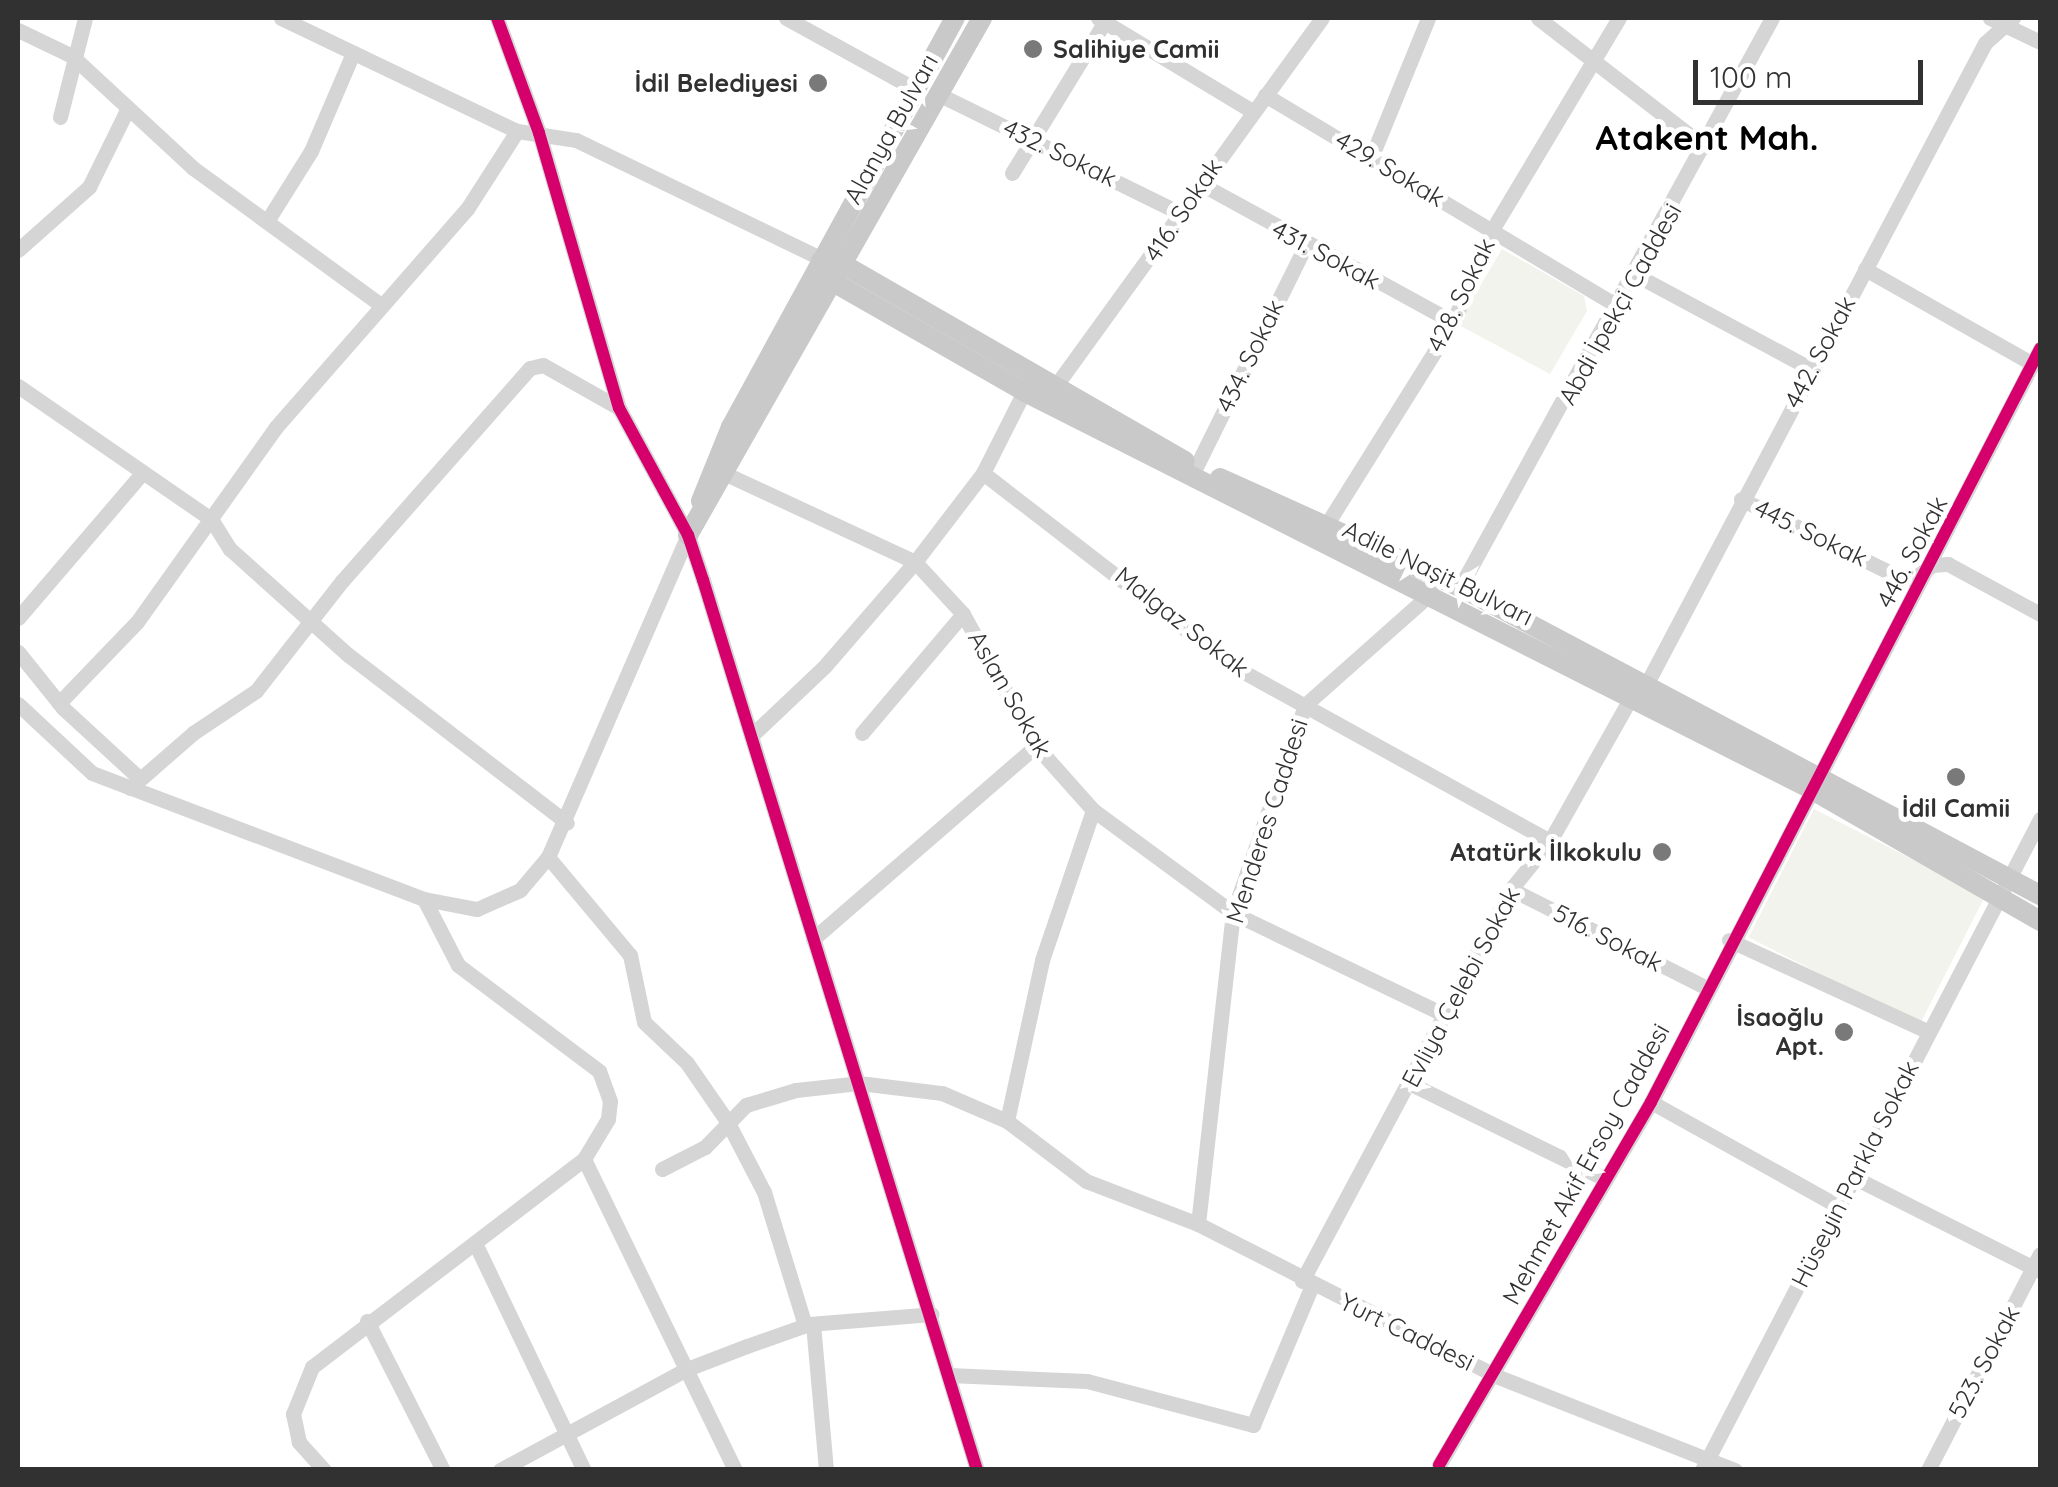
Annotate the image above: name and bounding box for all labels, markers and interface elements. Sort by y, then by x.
place label: Salihiye Camii [1053,34,1219,64]
marker: Salihiye Camii [1022,38,1044,60]
scale bar [1698,40,1928,102]
street label: Alanya Bulvarı [838,49,944,209]
text: 100 m [1710,58,1792,96]
place label: İdil Belediyesi [635,68,798,98]
marker: İdil Belediyesi [807,72,829,94]
street label: 432. Sokak [998,113,1122,193]
district label: Atakent Mah. [1595,116,1819,158]
street label: 429. Sokak [1330,125,1450,213]
street label: 416. Sokak [1138,153,1228,267]
street label: Abdi İpekçi Caddesi [1552,198,1688,410]
street label: 431. Sokak [1267,214,1385,296]
street label: 428. Sokak [1421,233,1501,357]
street label: 442. Sokak [1778,291,1862,413]
street label: 434. Sokak [1210,295,1290,417]
street label: 446. Sokak [1870,491,1954,613]
street label: 445. Sokak [1750,493,1872,573]
street label: Adile Naşit Bulvarı [1338,514,1538,632]
street label: Malgaz Sokak [1109,560,1255,684]
street label: Aslan Sokak [962,625,1058,763]
street label: Menderes Caddesi [1220,715,1314,927]
marker: İdil Camii [1945,766,1967,788]
place label: İdil Camii [1902,793,2010,823]
place label: Atatürk İlkokulu [1450,837,1642,867]
marker: Atatürk İlkokulu [1651,841,1673,863]
street label: Evliya Çelebi Sokak [1395,882,1527,1092]
street label: 516. Sokak [1548,898,1668,978]
place label: İsaoğlu Apt. [1736,1003,1824,1062]
street label: Mehmet Akif Ersoy Caddesi [1496,1018,1676,1310]
marker: İsaoğlu Apt. [1833,1021,1855,1043]
street label: Hüseyin Parkla Sokak [1785,1056,1925,1292]
street label: Yurt Caddesi [1335,1287,1479,1377]
street label: 523. Sokak [1942,1301,2026,1423]

